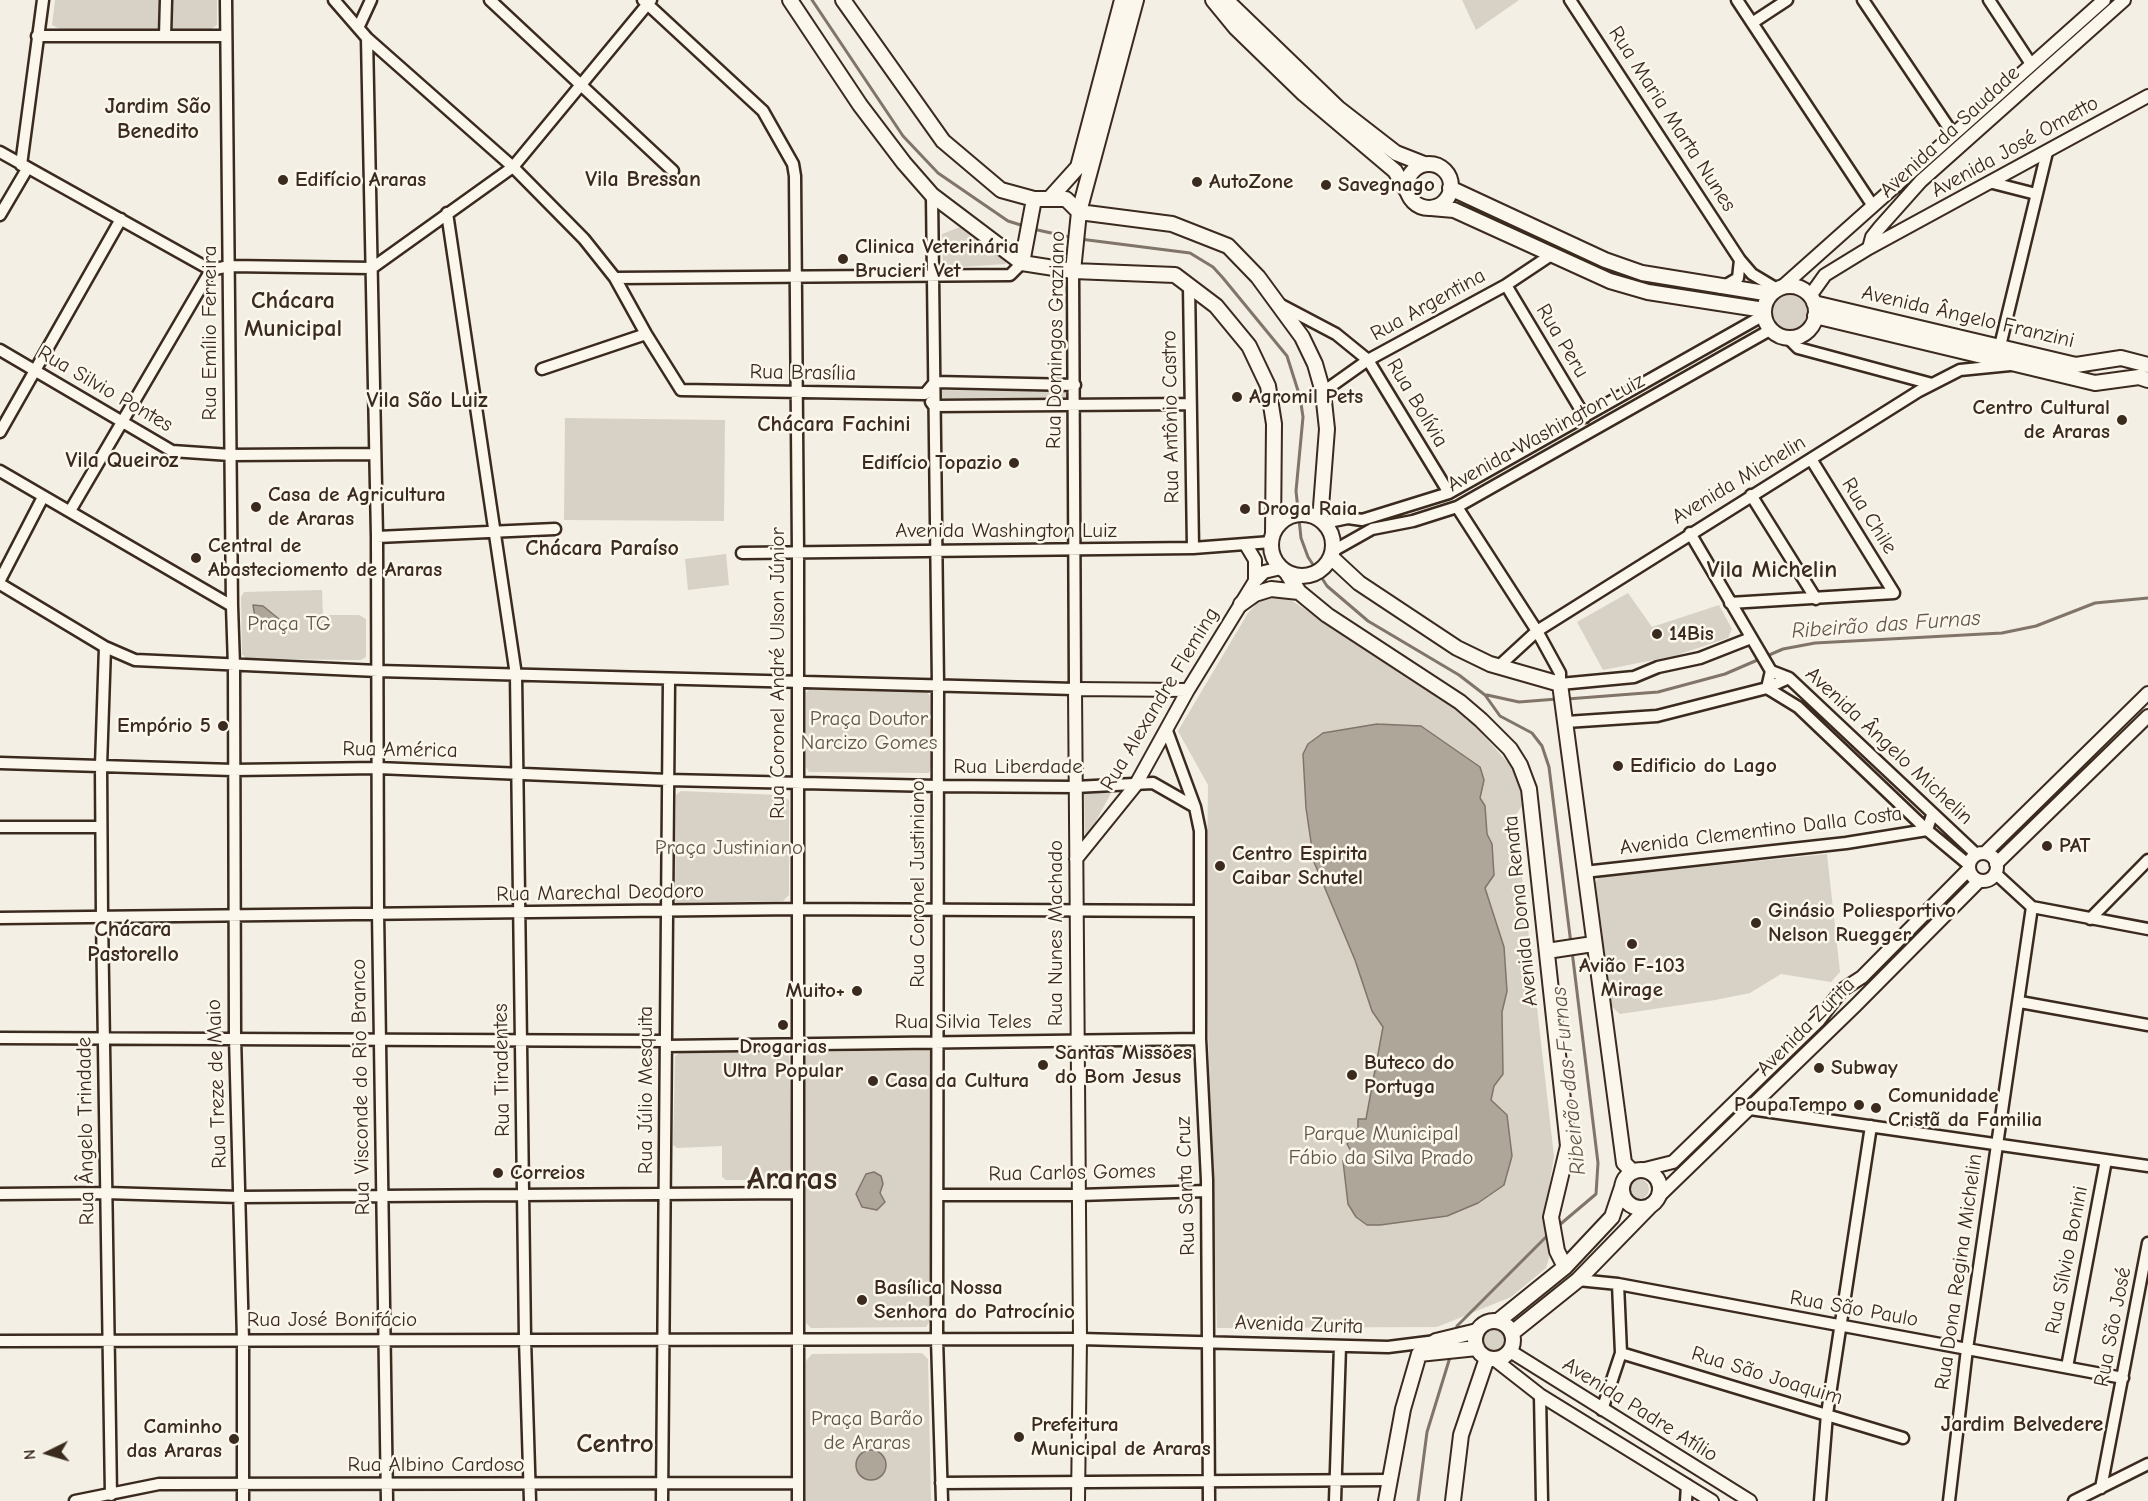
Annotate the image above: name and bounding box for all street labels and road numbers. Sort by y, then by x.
street label: Rua Maria Marta Nunes [1603,22,1741,216]
street label: Avenida da Saudade [1875,61,2025,203]
street label: Avenida José Ometto [1927,91,2103,203]
street label: Rua Domingos Graziano [1041,231,1071,449]
street label: Rua Emílio Ferreira [197,245,223,421]
street label: Rua Argentina [1366,263,1490,347]
street label: Avenida Ângelo Franzini [1859,280,2077,354]
street label: Rua Peru [1530,300,1594,382]
street label: Rua Antônio Castro [1157,330,1185,504]
street label: Rua Silvio Pontes [33,340,177,438]
street label: Rua Bolívia [1381,354,1453,452]
street label: Rua Brasília [749,359,857,387]
street label: Avenida Washington Luiz [1443,368,1649,498]
street label: Avenida Michelin [1668,430,1810,530]
street label: Rua Chile [1836,473,1902,559]
street label: Avenida Washington Luiz [895,518,1117,544]
street label: Rua Coronel André Ulson Júnior [765,527,791,819]
street label: Rua Alexandre Fleming [1095,603,1225,795]
street label: Avenida Ângelo Michelin [1800,662,1978,830]
street label: Rua América [342,736,458,764]
street label: Rua Liberdade [953,754,1083,780]
street label: Rua Coronel Justiniano [905,780,931,988]
street label: Avenida Clementino Dalla Costa [1618,801,1904,861]
street label: Avenida Dona Renata [1498,814,1544,1008]
street label: Rua Nunes Machado [1043,840,1069,1026]
street label: Rua Marechal Deodoro [496,879,704,907]
street label: Rua Visconde do Rio Branco [346,959,376,1215]
street label: Avenida Zurita [1752,973,1860,1081]
street label: Rua Treze de Maio [201,999,233,1169]
street label: Rua Tiradentes [488,1003,516,1137]
street label: Rua Júlio Mesquita [633,1006,659,1174]
street label: Rua Silvia Teles [894,1009,1032,1035]
street label: Rua Ângelo Trindade [72,1037,100,1225]
street label: Rua Santa Cruz [1171,1116,1201,1256]
street label: Rua Dona Regina Michelin [1930,1152,1988,1392]
street label: Rua Carlos Gomes [988,1159,1156,1187]
street label: Rua Sílvio Bonini [2040,1184,2094,1336]
street label: Rua São José [2089,1265,2137,1389]
street label: Rua São Paulo [1788,1285,1920,1333]
street label: Rua José Bonifácio [247,1307,417,1333]
street label: Avenida Zurita [1234,1310,1364,1340]
street label: Rua São Joaquim [1688,1341,1846,1411]
street label: Avenida Padre Atílio [1558,1352,1722,1468]
street label: Rua Albino Cardoso [348,1452,524,1478]

